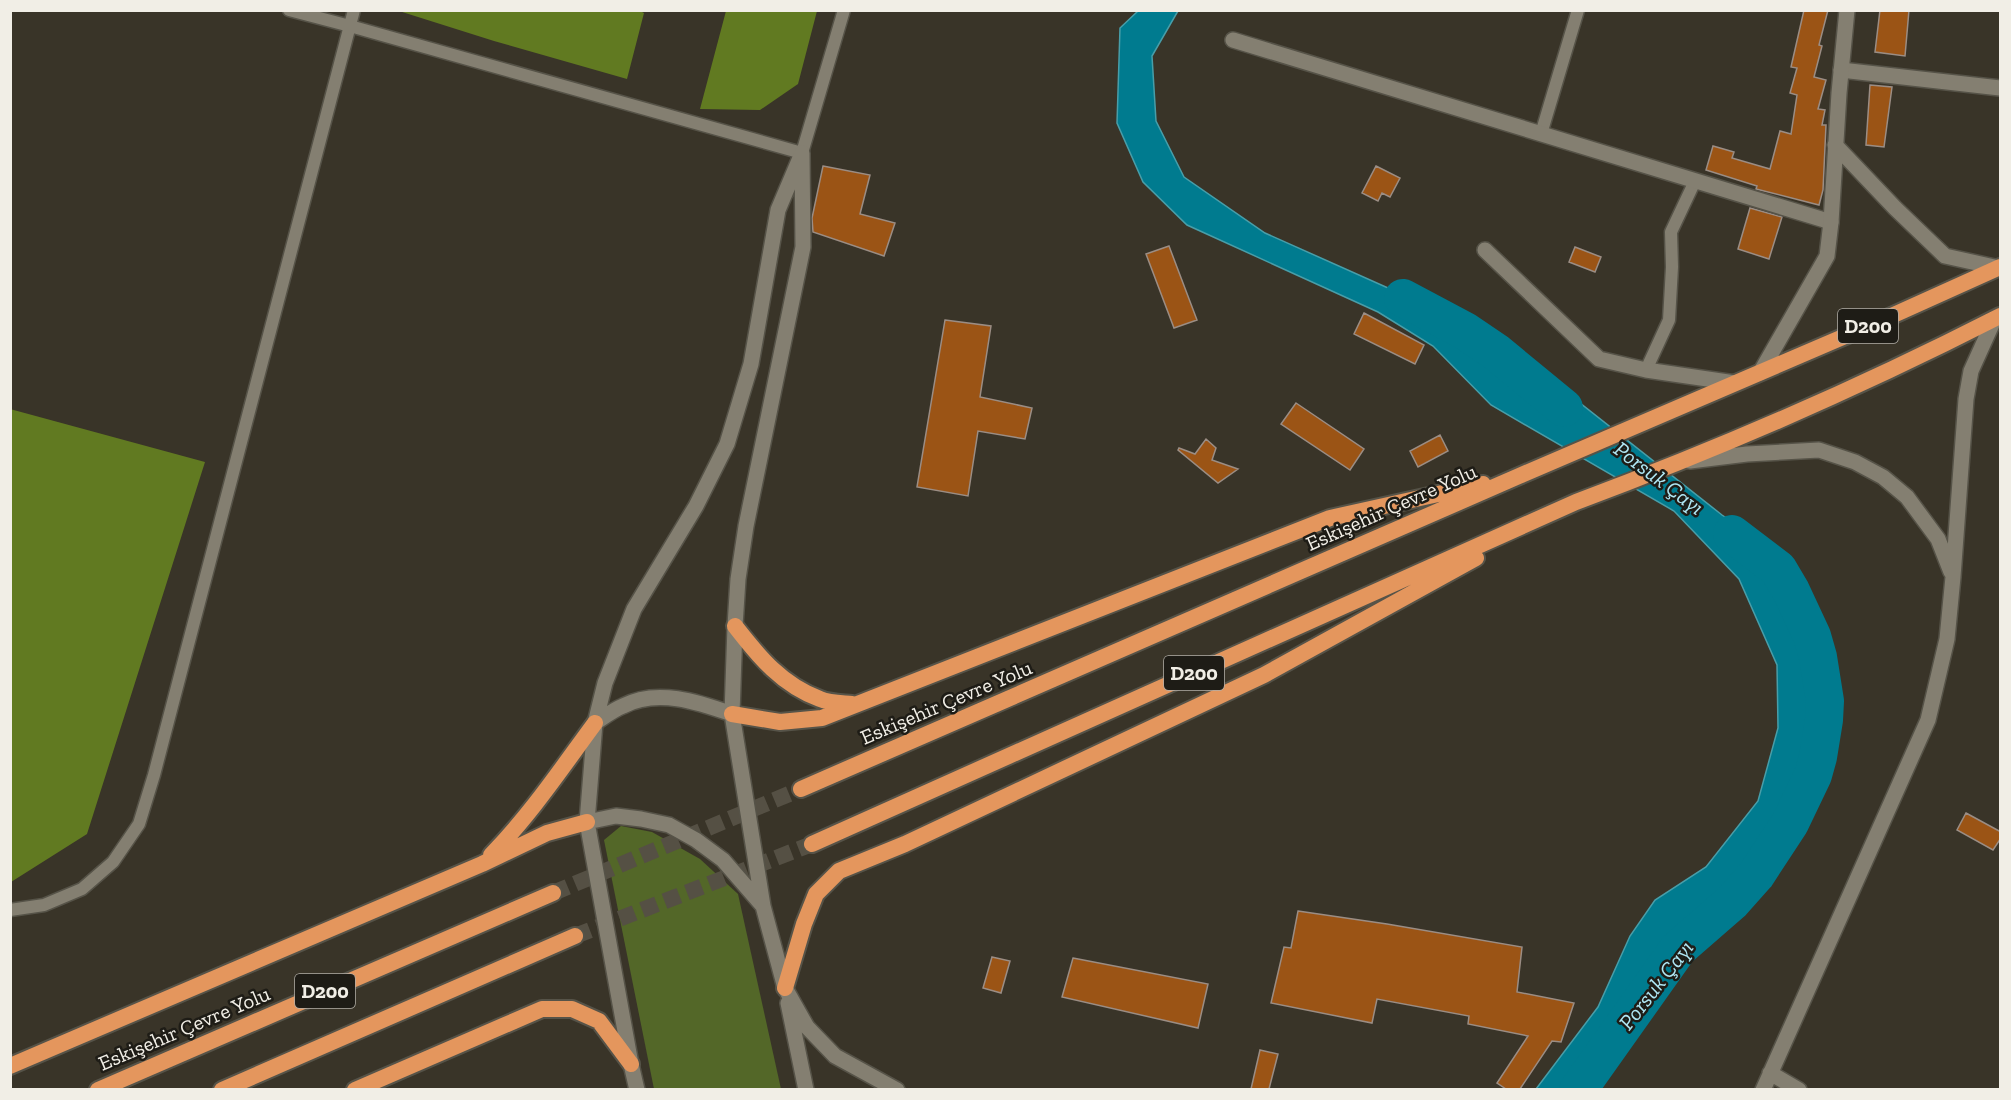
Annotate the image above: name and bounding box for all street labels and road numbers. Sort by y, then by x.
road number: D200 [1838,309,1898,343]
street label: Eskişehir Çevre Yolu [1302,458,1480,556]
street label: Eskişehir Çevre Yolu [856,654,1036,749]
road number: D200 [1164,656,1224,690]
road number: D200 [295,974,355,1008]
street label: Eskişehir Çevre Yolu [94,980,274,1075]

